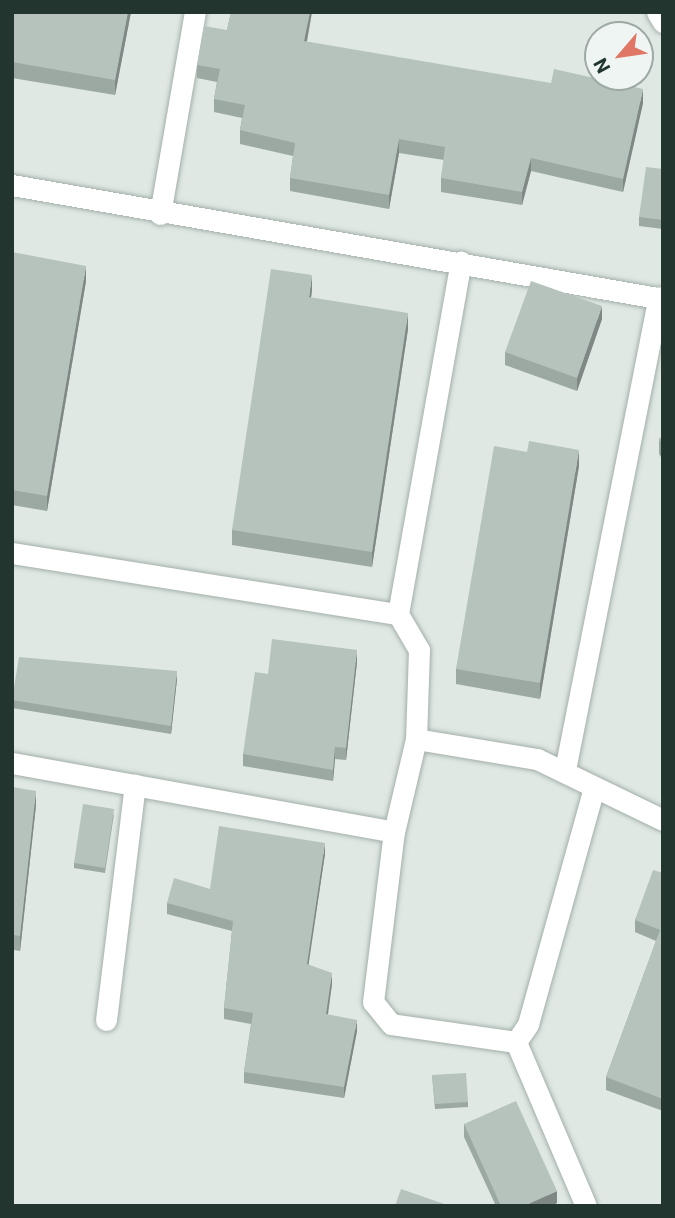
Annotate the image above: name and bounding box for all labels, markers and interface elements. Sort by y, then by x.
north arrow [584,21,654,91]
text: N [589,54,615,77]

